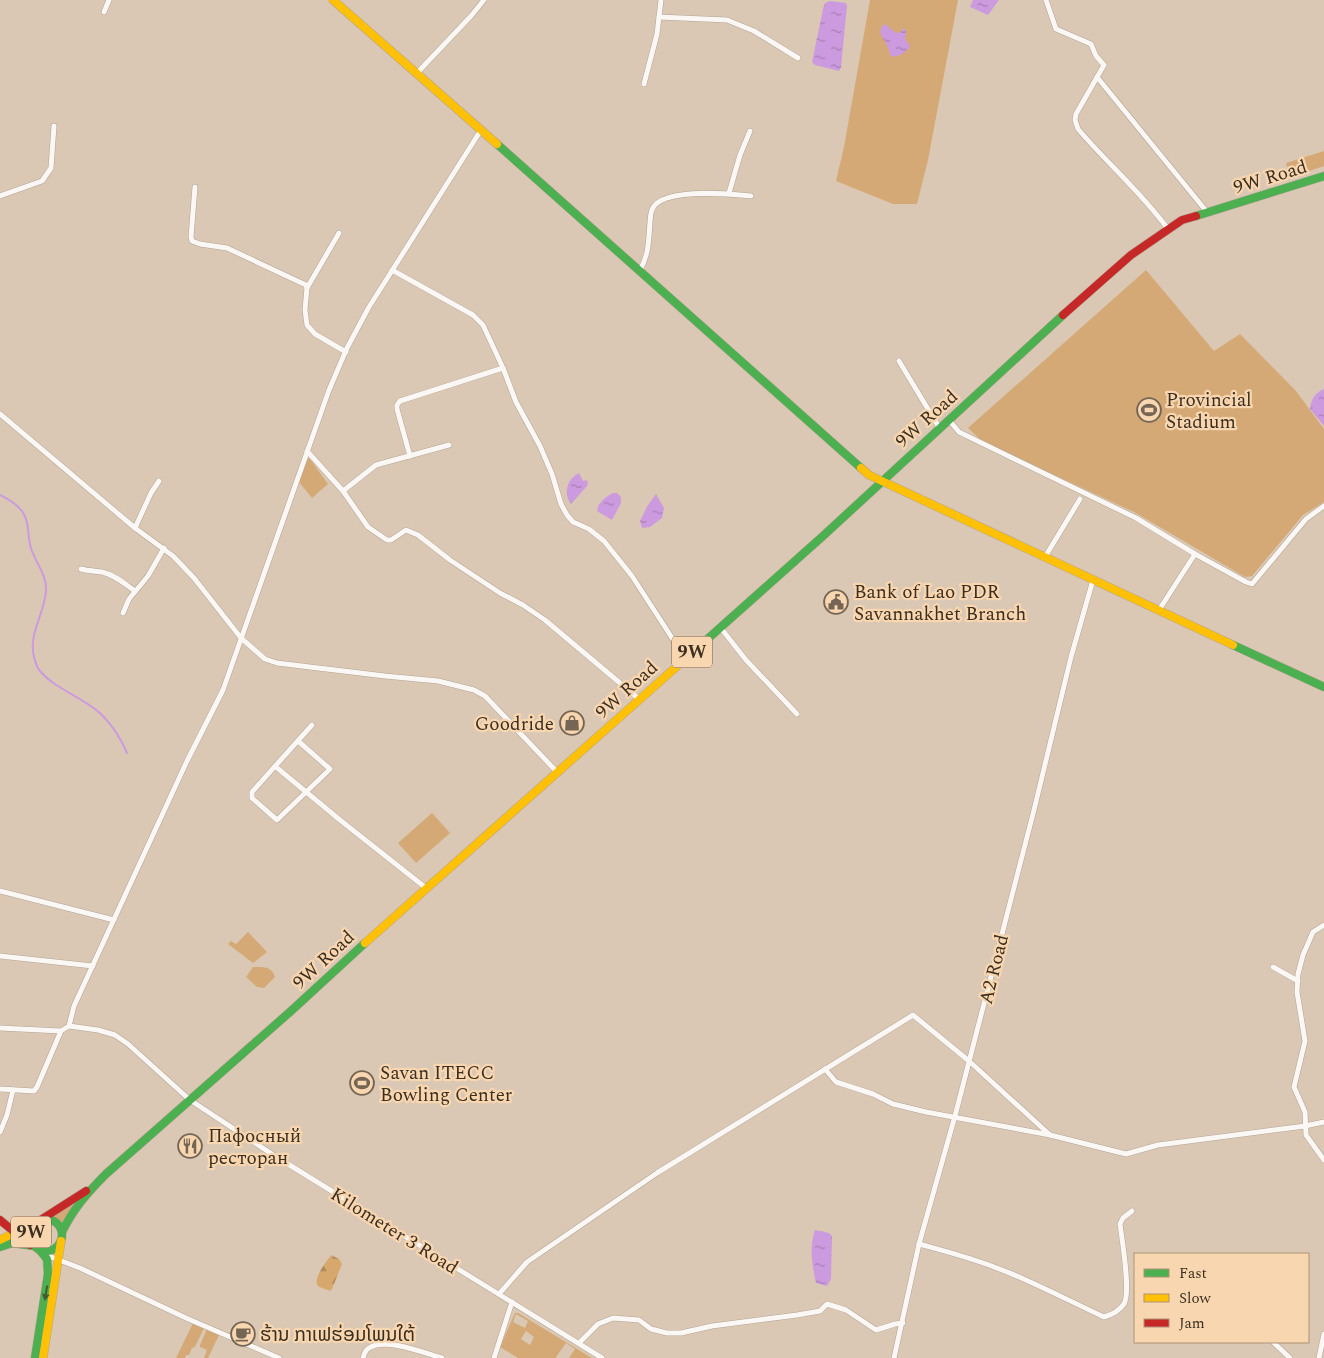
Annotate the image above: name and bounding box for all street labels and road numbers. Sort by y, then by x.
street label: 9W Road [1230,152,1311,202]
street label: 9W Road [889,383,965,455]
road number: 9W [672,636,712,668]
street label: 9W Road [589,654,665,726]
street label: 9W Road [286,924,362,997]
street label: A2 Road [972,931,1017,1007]
street label: Kilometer 3 Road [325,1180,464,1282]
road number: 9W [11,1216,51,1248]

